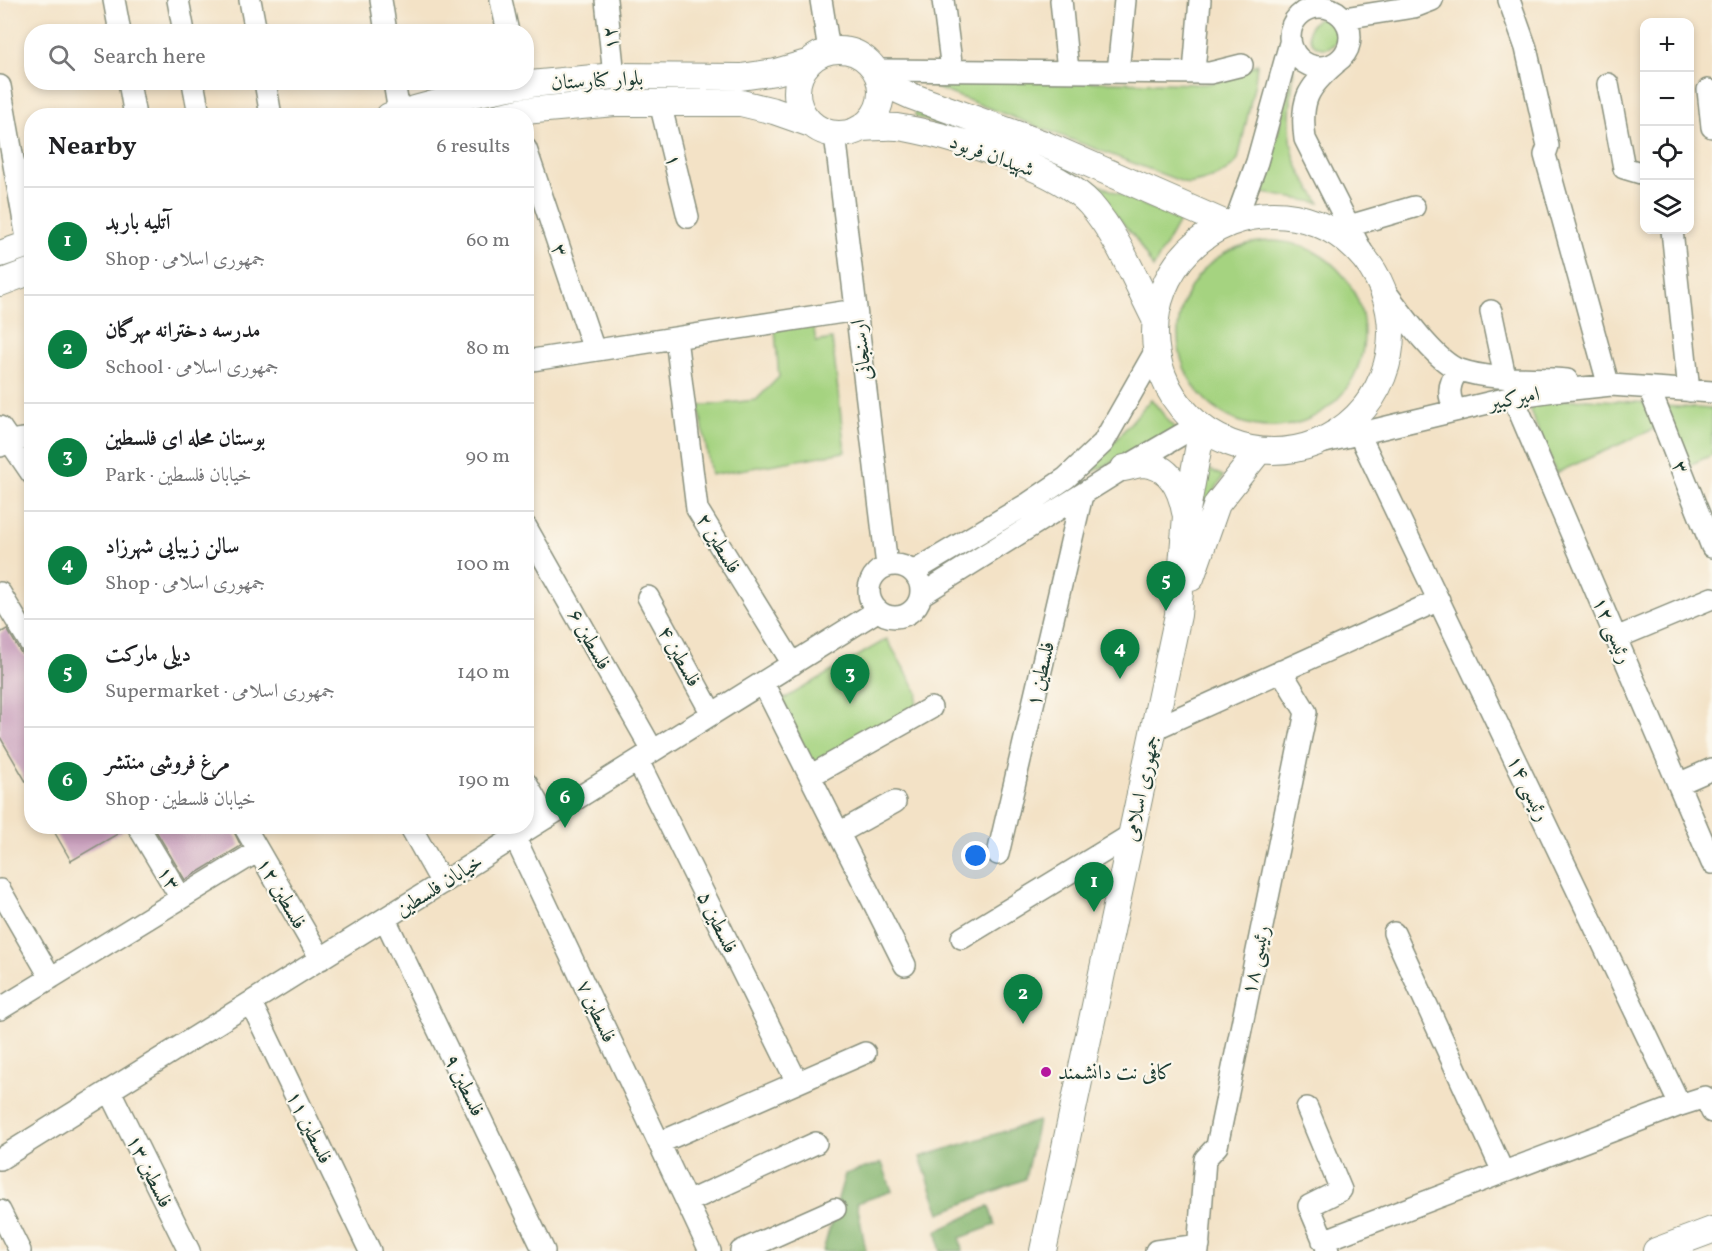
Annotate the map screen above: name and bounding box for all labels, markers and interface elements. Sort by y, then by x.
map controls [1640,18,1694,234]
button: + [1640,18,1694,72]
search box [24,24,534,90]
street label: ۱۲ [596,24,627,52]
icon: search [45,41,78,74]
text: Search here [93,42,206,73]
street label: بلوار کنارستان [550,65,644,98]
button: − [1640,72,1694,126]
button: locate [1640,126,1694,180]
street label: شهيدان فربود [945,128,1038,185]
text: Nearby [48,129,137,165]
text: 6 results [437,133,510,161]
street label: ۱ [657,151,688,170]
button: layers [1640,180,1694,234]
text: آتلیه باربد [105,208,171,239]
text: 1 [63,227,72,255]
text: 60 m [466,227,510,255]
street label: ۳ [543,240,574,261]
text: Shop · جمهوری اسلامی [105,246,265,274]
text: مدرسه دخترانه مهرگان [105,316,260,347]
street label: ارسنجانی [844,318,881,382]
text: 2 [62,335,73,363]
text: 80 m [466,335,510,363]
text: School · جمهوری اسلامی [105,354,279,382]
street label: امیرکبیر [1484,380,1542,419]
text: بوستان محله ای فلسطین [105,424,266,455]
text: 3 [62,443,73,471]
text: 90 m [466,443,510,471]
street label: ۳ [1664,457,1695,478]
text: Park · خیابان فلسطین [105,462,252,490]
street label: فلسطین ۲ [688,508,747,580]
text: سالن زیبایی شهرزاد [105,532,239,563]
text: 4 [61,551,74,579]
text: 100 m [456,551,510,579]
pin: 5 [1146,562,1186,611]
text: Shop · جمهوری اسلامی [105,570,265,598]
street label: رئیسی ۱۲ [1584,592,1639,669]
street label: فلسطین ۶ [560,604,617,676]
street label: فلسطین ۴ [650,621,707,693]
pin: 4 [1100,630,1140,679]
street label: فلسطین ۱ [1020,639,1063,710]
text: دیلی مارکت [105,640,191,671]
pin: 3 [830,654,870,704]
text: 5 [63,659,72,687]
text: 140 m [457,659,510,687]
text: Supermarket · جمهوری اسلامی [105,678,335,706]
street label: جمهوری اسلامی [1117,732,1168,844]
text: مرغ فروشی منتشر [105,748,230,779]
street label: رئیسی ۱۴ [1499,751,1556,827]
text: 6 [62,767,73,795]
text: 190 m [458,767,510,795]
pin: 6 [546,778,584,828]
text: Shop · خیابان فلسطین [105,786,256,814]
your location [961,841,990,870]
street label: خیابان فلسطین [390,848,489,925]
street label: فلسطین ۱۲ [248,852,313,935]
street label: ۱۳ [149,861,186,897]
pin: 1 [1074,862,1114,912]
street label: فلسطین ۵ [689,887,744,959]
street label: رئیسی ۱۸ [1235,923,1278,998]
pin: 2 [1004,974,1042,1024]
street label: فلسطین ۷ [568,975,623,1048]
street label: فلسطین ۹ [436,1050,491,1122]
place label: کافی نت دانشمند [1058,1059,1173,1088]
marker: کافی نت دانشمند [1039,1065,1053,1079]
street label: فلسطین ۱۱ [278,1086,339,1169]
street label: فلسطین ۱۳ [118,1130,179,1213]

